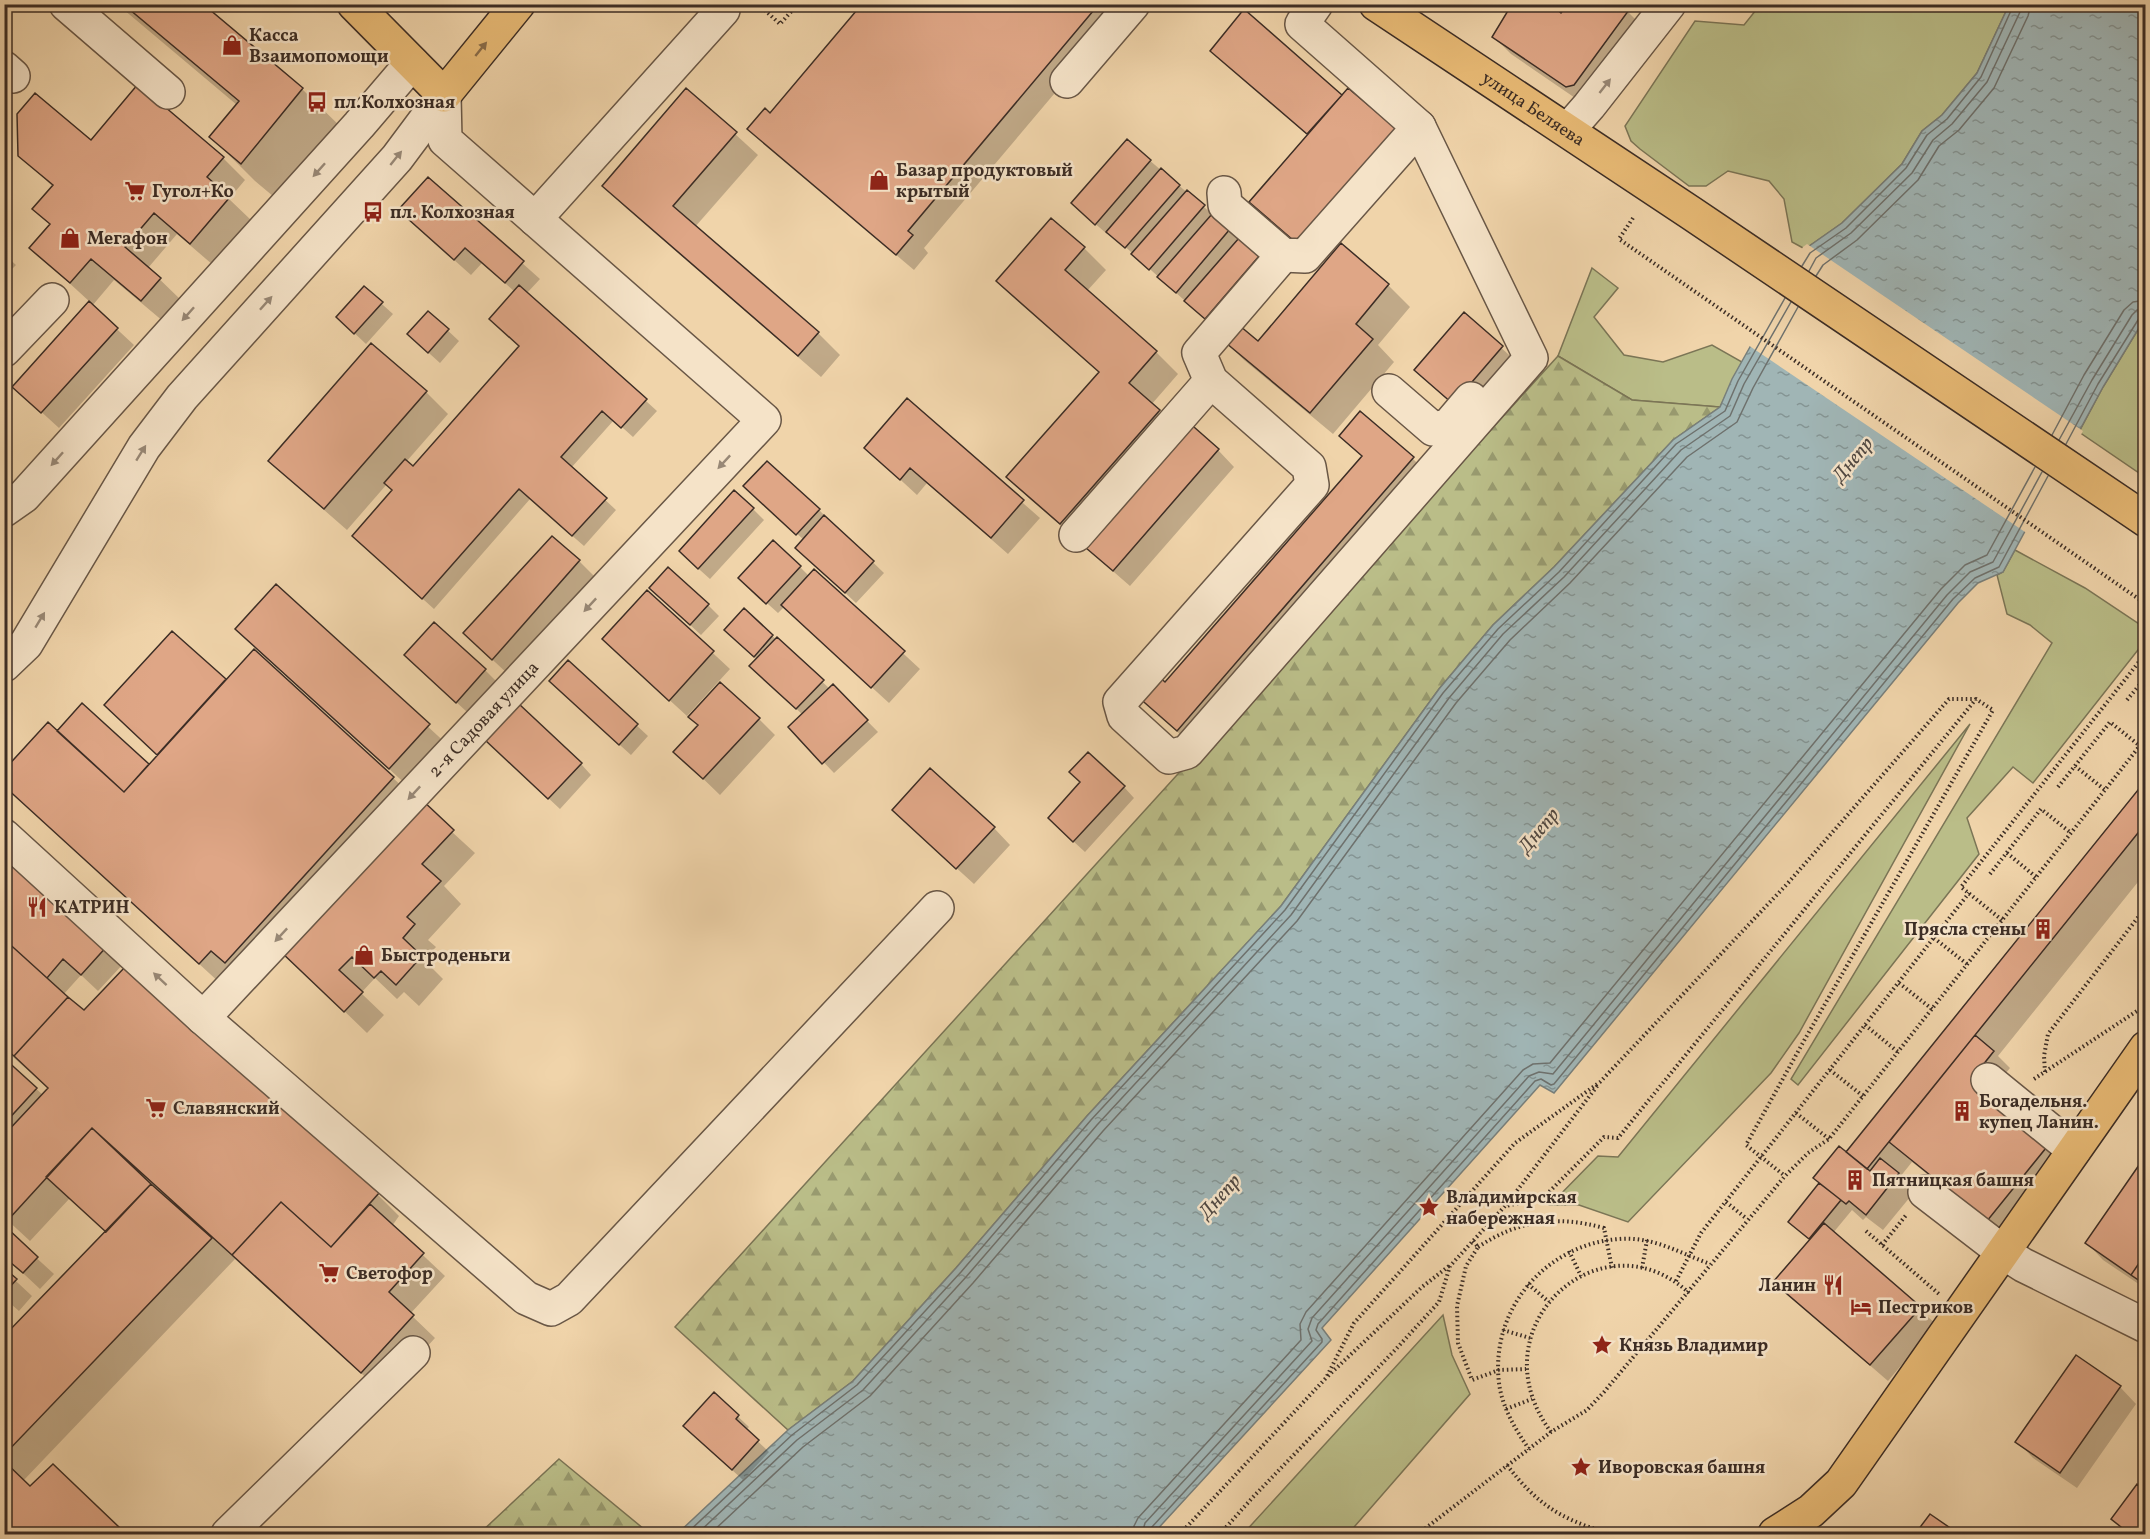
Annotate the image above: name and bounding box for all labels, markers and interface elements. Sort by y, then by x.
place label: Касса Взаимопомощи [249,24,389,70]
shop icon: Касса Взаимопомощи [220,33,244,57]
one-way arrow [474,41,487,57]
street label: улица Беляева [1476,66,1589,153]
one-way arrow [1599,78,1611,93]
bus stop icon: пл.Колхозная [305,90,329,114]
place label: пл.Колхозная [334,91,455,116]
one-way arrow [390,150,403,166]
place label: Базар продуктовый крытый [896,159,1073,205]
one-way arrow [313,162,326,177]
shop icon: Базар продуктовый крытый [867,168,891,192]
supermarket icon: Гугол+Ко [123,179,147,203]
place label: Гугол+Ко [152,180,234,205]
bus stop icon: пл. Колхозная [361,200,385,224]
place label: пл. Колхозная [390,201,515,226]
shop icon: Мегафон [58,226,82,250]
place label: Мегафон [87,227,168,252]
one-way arrow [259,296,273,311]
one-way arrow [181,307,195,322]
water label: Днепр [1825,431,1881,490]
one-way arrow [135,445,147,461]
one-way arrow [51,451,64,466]
one-way arrow [717,455,731,469]
one-way arrow [583,597,597,612]
one-way arrow [35,612,46,628]
street label: 2-я Садовая улица [424,656,546,784]
one-way arrow [408,785,421,800]
water label: Днепр [1511,802,1567,861]
restaurant icon: КАТРИН [25,895,49,919]
place label: КАТРИН [54,896,130,921]
building icon: Прясла стены [2031,917,2055,941]
place label: Прясла стены [1904,918,2026,943]
one-way arrow [274,928,288,942]
shop icon: Быстроденьги [352,943,376,967]
place label: Быстроденьги [381,944,510,969]
one-way arrow [152,972,167,986]
place label: Богадельня. купец Ланин. [1979,1090,2099,1136]
supermarket icon: Славянский [144,1096,168,1120]
place label: Славянский [173,1097,280,1122]
building icon: Богадельня. купец Ланин. [1950,1099,1974,1123]
water label: Днепр [1192,1168,1248,1227]
building icon: Пятницкая башня [1843,1168,1867,1192]
place label: Пятницкая башня [1872,1169,2034,1194]
place label: Владимирская набережная [1446,1186,1577,1232]
place icon: Владимирская набережная [1417,1195,1441,1219]
supermarket icon: Светофор [317,1261,341,1285]
place label: Светофор [346,1262,433,1287]
restaurant icon: Ланин [1821,1273,1845,1297]
place label: Ланин [1758,1274,1816,1299]
hotel icon: Пестриков [1849,1295,1873,1319]
place label: Пестриков [1878,1296,1973,1321]
place icon: Князь Владимир [1590,1333,1614,1357]
place label: Князь Владимир [1619,1334,1768,1359]
place icon: Иворовская башня [1569,1455,1593,1479]
place label: Иворовская башня [1598,1456,1765,1481]

